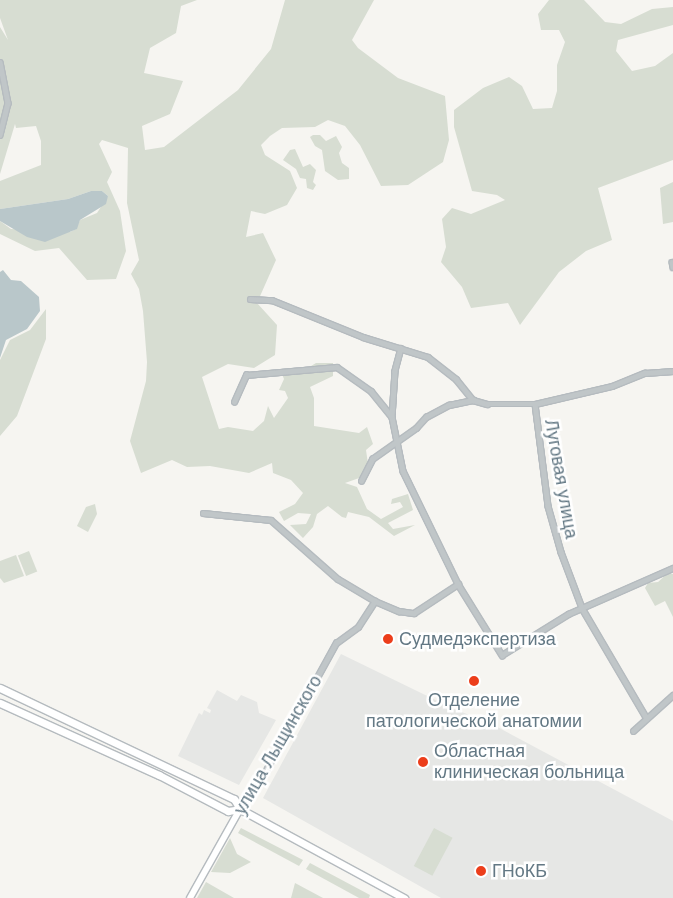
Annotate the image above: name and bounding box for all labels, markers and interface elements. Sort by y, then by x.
street label: Луговая улица [540,418,582,540]
place label: Судмедэкспертиза [399,628,556,650]
marker: Судмедэкспертиза [381,632,395,646]
street label: улица Лыщинского [229,671,327,819]
marker: Отделение патологической анатомии [467,674,481,688]
place label: Отделение патологической анатомии [366,690,582,732]
place label: Областная клиническая больница [434,741,624,784]
marker: Областная клиническая больница [416,755,430,769]
place label: ГНоКБ [492,860,547,882]
marker: ГНоКБ [474,864,488,878]

